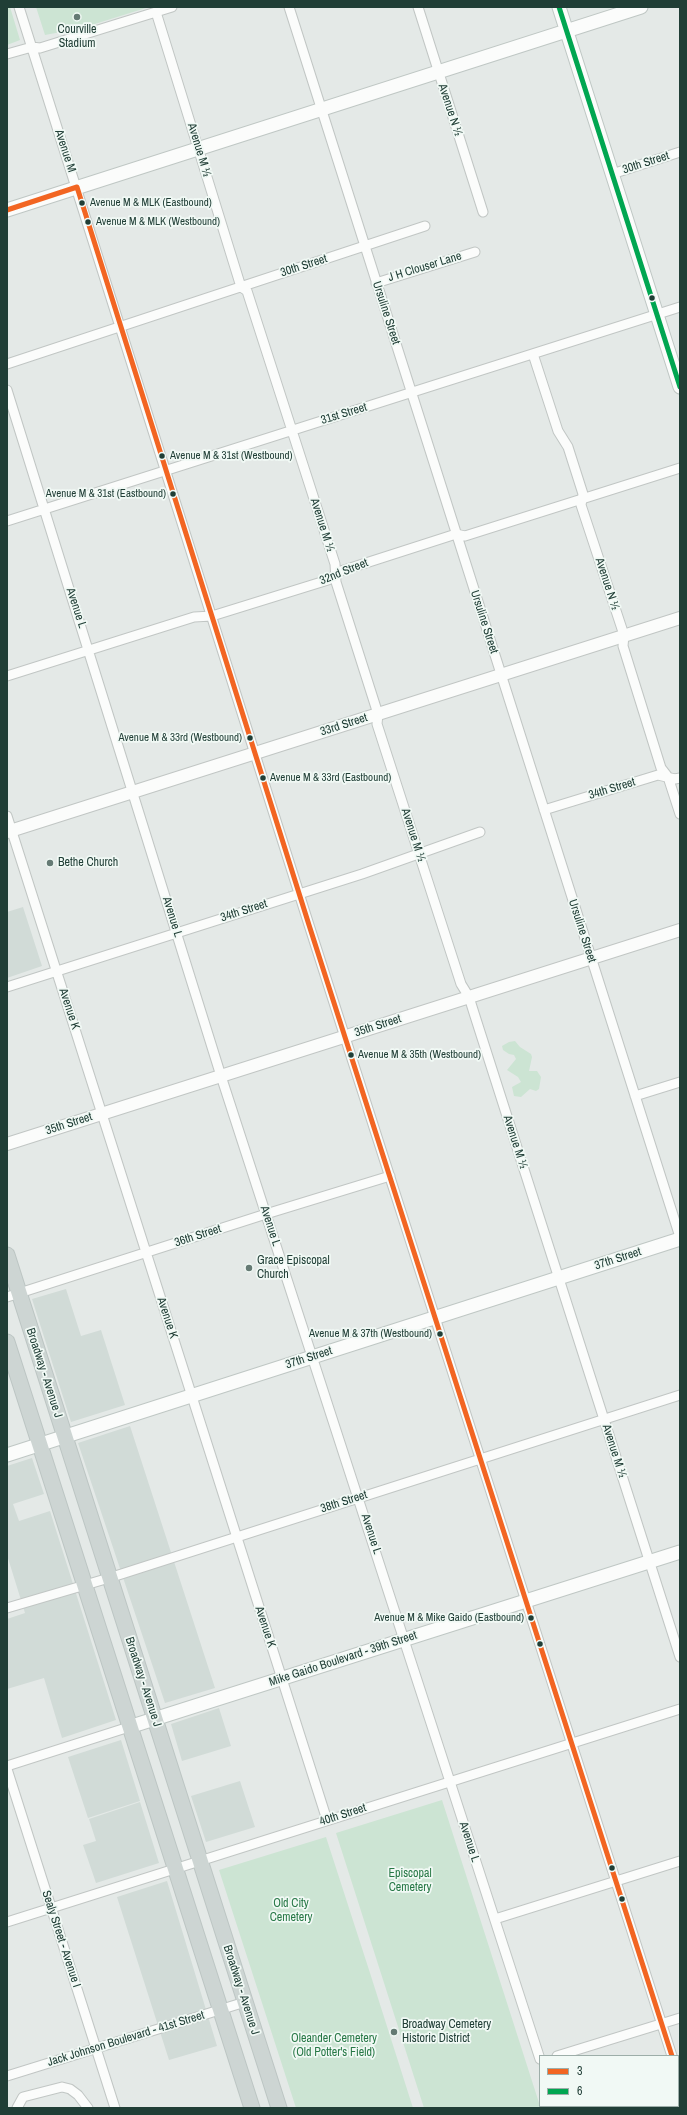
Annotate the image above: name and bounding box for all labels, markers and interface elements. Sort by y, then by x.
marker: Courville Stadium [72,12,82,22]
place label: Courville Stadium [58,23,96,51]
street label: Avenue N ½ [435,82,465,138]
street label: Avenue M ½ [184,122,214,178]
street label: Avenue M [51,128,79,174]
street label: 30th Street [621,149,671,177]
place label: Avenue M & MLK (Eastbound) [90,196,212,210]
marker: Avenue M & MLK (Eastbound) [77,198,87,208]
place label: Avenue M & MLK (Westbound) [96,215,220,229]
marker: Avenue M & MLK (Westbound) [83,217,93,227]
street label: J H Clouser Lane [387,249,463,285]
street label: 30th Street [279,252,329,280]
street label: Ursuline Street [369,280,403,346]
unlabelled marker [647,293,657,303]
street label: 31st Street [319,400,369,428]
place label: Avenue M & 31st (Westbound) [170,449,293,463]
marker: Avenue M & 31st (Westbound) [157,451,167,461]
place label: Avenue M & 31st (Eastbound) [46,487,166,501]
marker: Avenue M & 31st (Eastbound) [168,489,178,499]
street label: Avenue M ½ [307,497,337,553]
street label: 32nd Street [318,556,370,588]
street label: Avenue N ½ [592,556,622,612]
street label: Avenue L [63,586,89,630]
street label: Ursuline Street [467,589,501,655]
street label: 33rd Street [319,711,369,739]
place label: Avenue M & 33rd (Westbound) [118,731,242,745]
marker: Avenue M & 33rd (Westbound) [245,733,255,743]
place label: Avenue M & 33rd (Eastbound) [270,771,391,785]
marker: Avenue M & 33rd (Eastbound) [258,773,268,783]
street label: 34th Street [587,775,637,803]
street label: Avenue M ½ [398,807,428,863]
place label: Bethe Church [58,856,118,870]
marker: Bethe Church [45,858,55,868]
street label: Avenue L [159,895,185,939]
street label: 34th Street [219,897,269,925]
street label: Ursuline Street [565,898,599,964]
street label: Avenue K [56,987,82,1031]
street label: 35th Street [353,1012,403,1040]
place label: Avenue M & 35th (Westbound) [358,1048,481,1062]
marker: Avenue M & 35th (Westbound) [346,1050,356,1060]
street label: 35th Street [44,1110,94,1138]
street label: Avenue M ½ [500,1114,530,1170]
street label: Avenue L [257,1204,283,1248]
street label: 36th Street [173,1222,223,1250]
street label: 37th Street [593,1245,643,1273]
place label: Grace Episcopal Church [257,1254,330,1282]
marker: Grace Episcopal Church [244,1263,254,1273]
street label: Avenue K [154,1296,180,1340]
street label: Broadway - Avenue J [23,1326,65,1420]
place label: Avenue M & 37th (Westbound) [309,1327,432,1341]
marker: Avenue M & 37th (Westbound) [435,1329,445,1339]
street label: 37th Street [284,1344,334,1372]
street label: Avenue M ½ [599,1423,629,1479]
street label: 38th Street [319,1488,369,1516]
street label: Avenue L [358,1512,384,1556]
street label: Avenue K [252,1605,278,1649]
place label: Avenue M & Mike Gaido (Eastbound) [374,1611,524,1625]
marker: Avenue M & Mike Gaido (Eastbound) [526,1613,536,1623]
street label: Mike Gaido Boulevard - 39th Street [267,1628,419,1690]
street label: Broadway - Avenue J [122,1635,164,1729]
unlabelled marker [535,1639,545,1649]
street label: 40th Street [318,1801,368,1829]
street label: Avenue L [456,1820,482,1864]
unlabelled marker [607,1863,617,1873]
park label: Episcopal Cemetery [388,1867,432,1895]
street label: Sealy Street - Avenue I [39,1889,83,1989]
unlabelled marker [617,1894,627,1904]
park label: Old City Cemetery [270,1897,312,1925]
street label: Broadway - Avenue J [220,1943,262,2037]
street label: Jack Johnson Boulevard - 41st Street [46,2008,206,2070]
place label: Broadway Cemetery Historic District [402,2018,491,2046]
marker: Broadway Cemetery Historic District [389,2027,399,2037]
park label: Oleander Cemetery (Old Potter's Field) [291,2032,377,2060]
legend [539,2055,679,2107]
text: 3 [577,2063,582,2079]
text: 6 [577,2083,582,2099]

